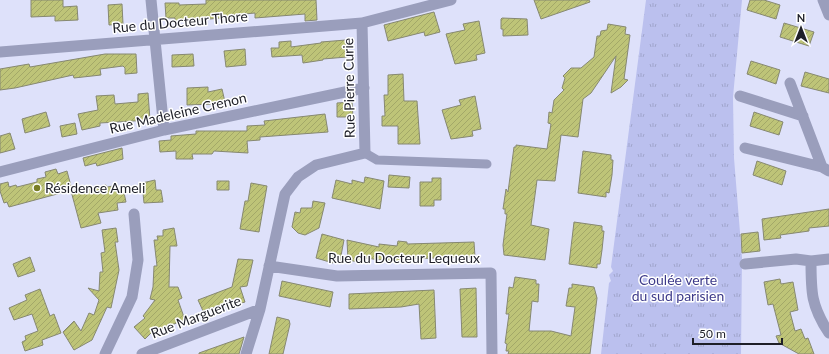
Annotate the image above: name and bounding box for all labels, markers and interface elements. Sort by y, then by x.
street label: Rue du Docteur Thore [112,7,248,36]
north arrow [781,8,821,48]
text: N [797,11,805,24]
street label: Rue Pierre Curie [339,38,358,138]
street label: Rue Madeleine Crenon [108,88,248,137]
place label: Résidence Ameli [45,179,145,196]
marker: Résidence Ameli [32,183,42,193]
street label: Rue du Docteur Lequeux [328,249,480,266]
park label: Coulée verte du sud parisien [632,271,724,304]
street label: Rue Marguerite [148,292,243,342]
scale bar [693,320,782,346]
text: 50 m [699,326,726,341]

